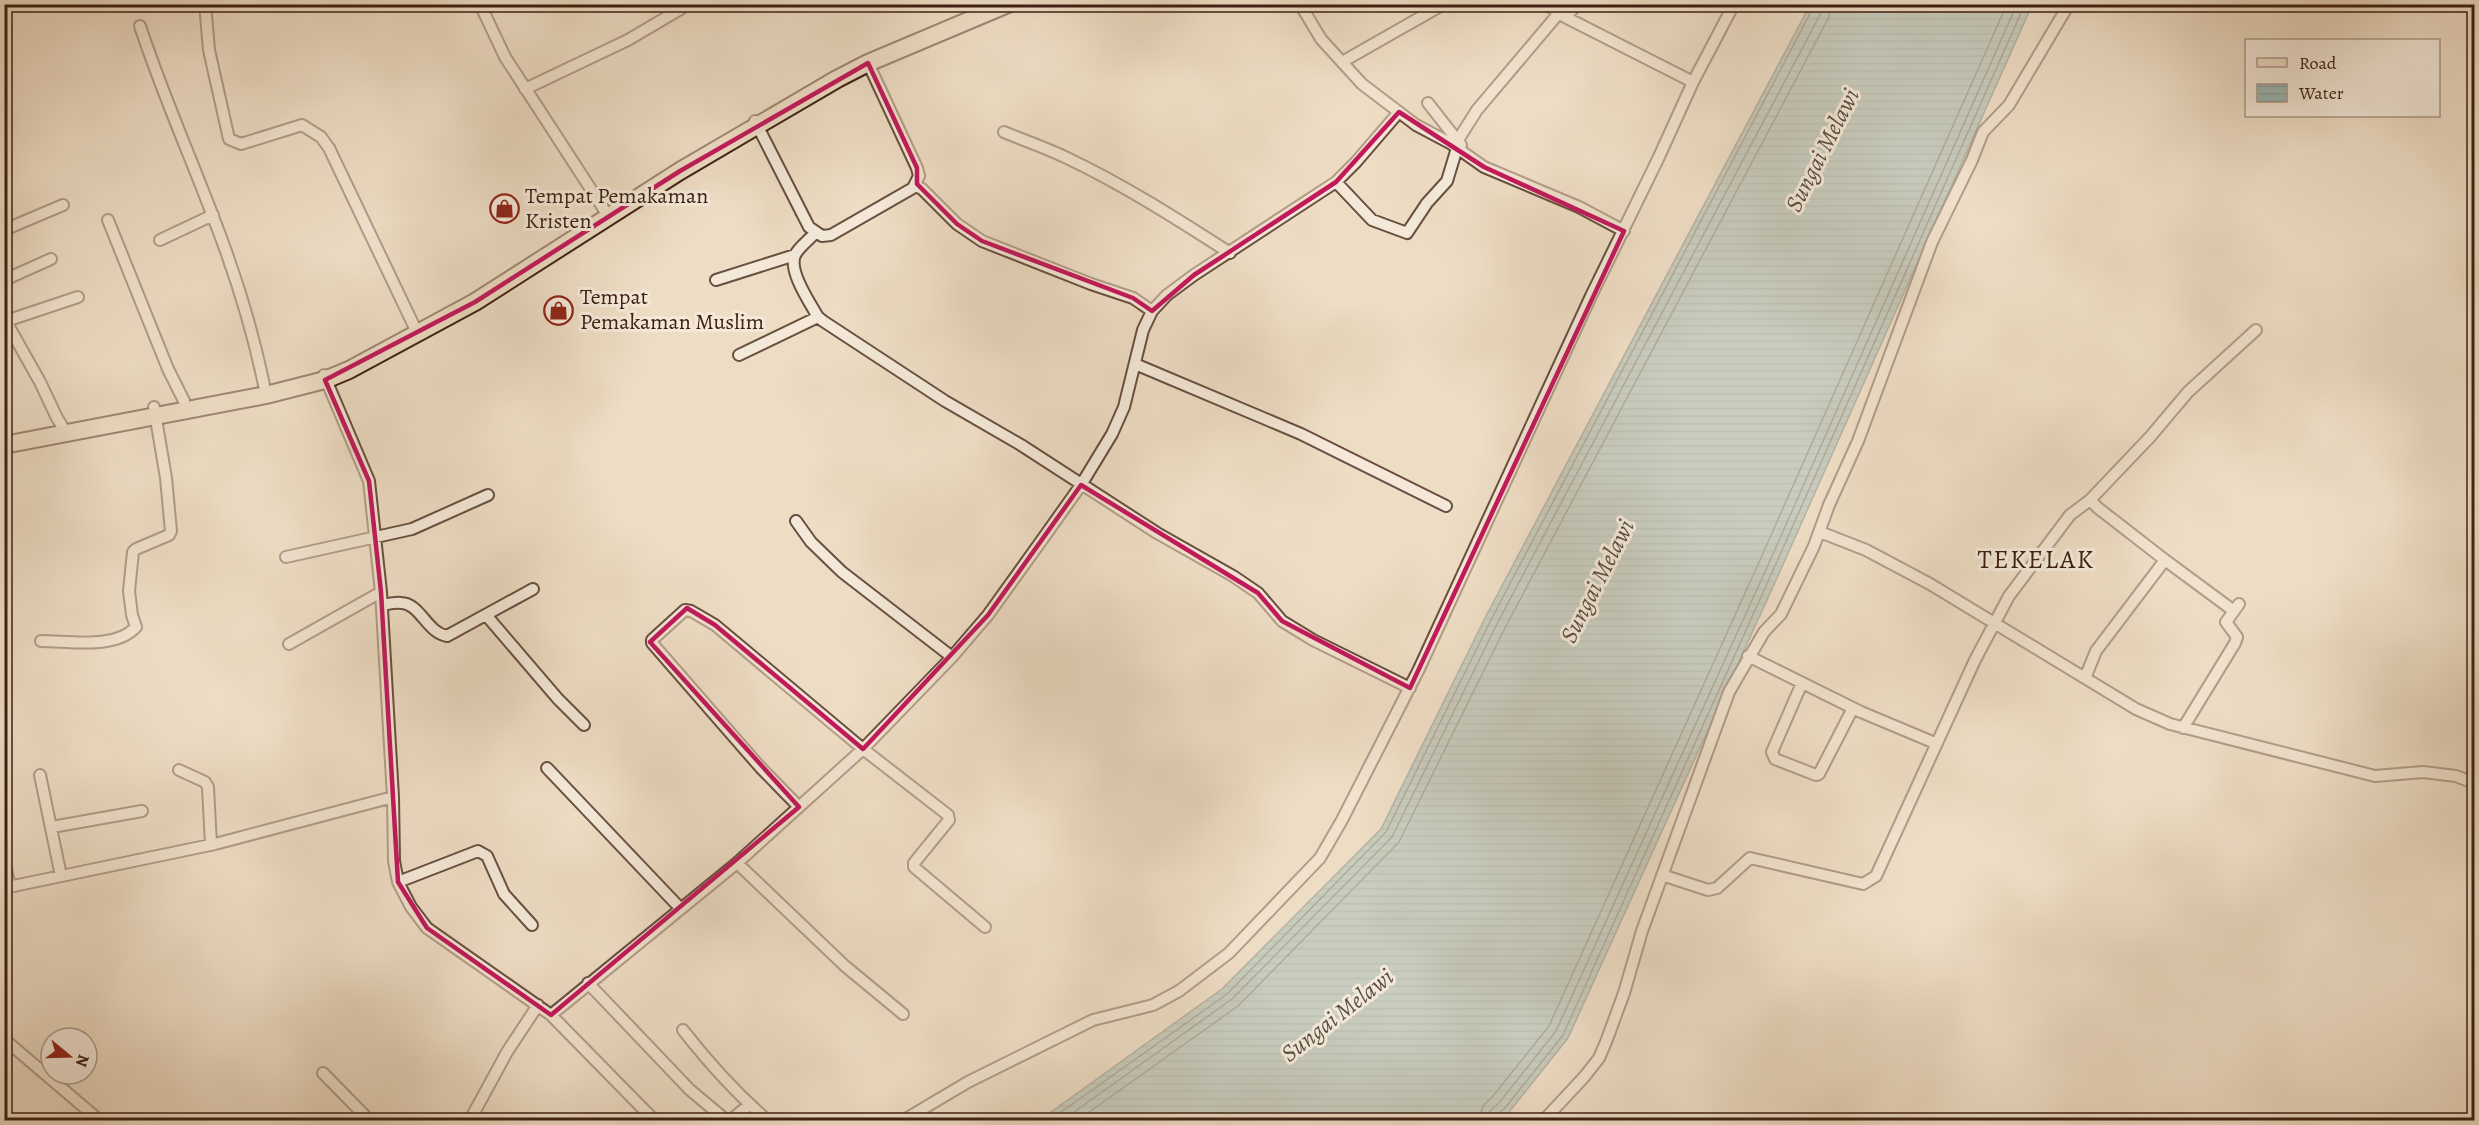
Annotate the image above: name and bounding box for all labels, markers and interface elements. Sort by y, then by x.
legend [2245,39,2440,117]
text: Road [2299,51,2337,75]
text: Water [2298,81,2344,105]
water label: Sungai Melawi [1777,83,1867,217]
place label: Tempat Pemakaman Kristen [525,181,708,236]
shop icon: Tempat Pemakaman Kristen [488,193,520,225]
place label: Tempat Pemakaman Muslim [580,282,764,337]
shop icon: Tempat Pemakaman Muslim [543,294,575,326]
water label: Sungai Melawi [1552,514,1642,648]
district label: TEKELAK [1977,542,2095,577]
water label: Sungai Melawi [1274,961,1400,1069]
north arrow [39,1026,99,1086]
text: N [70,1051,95,1070]

